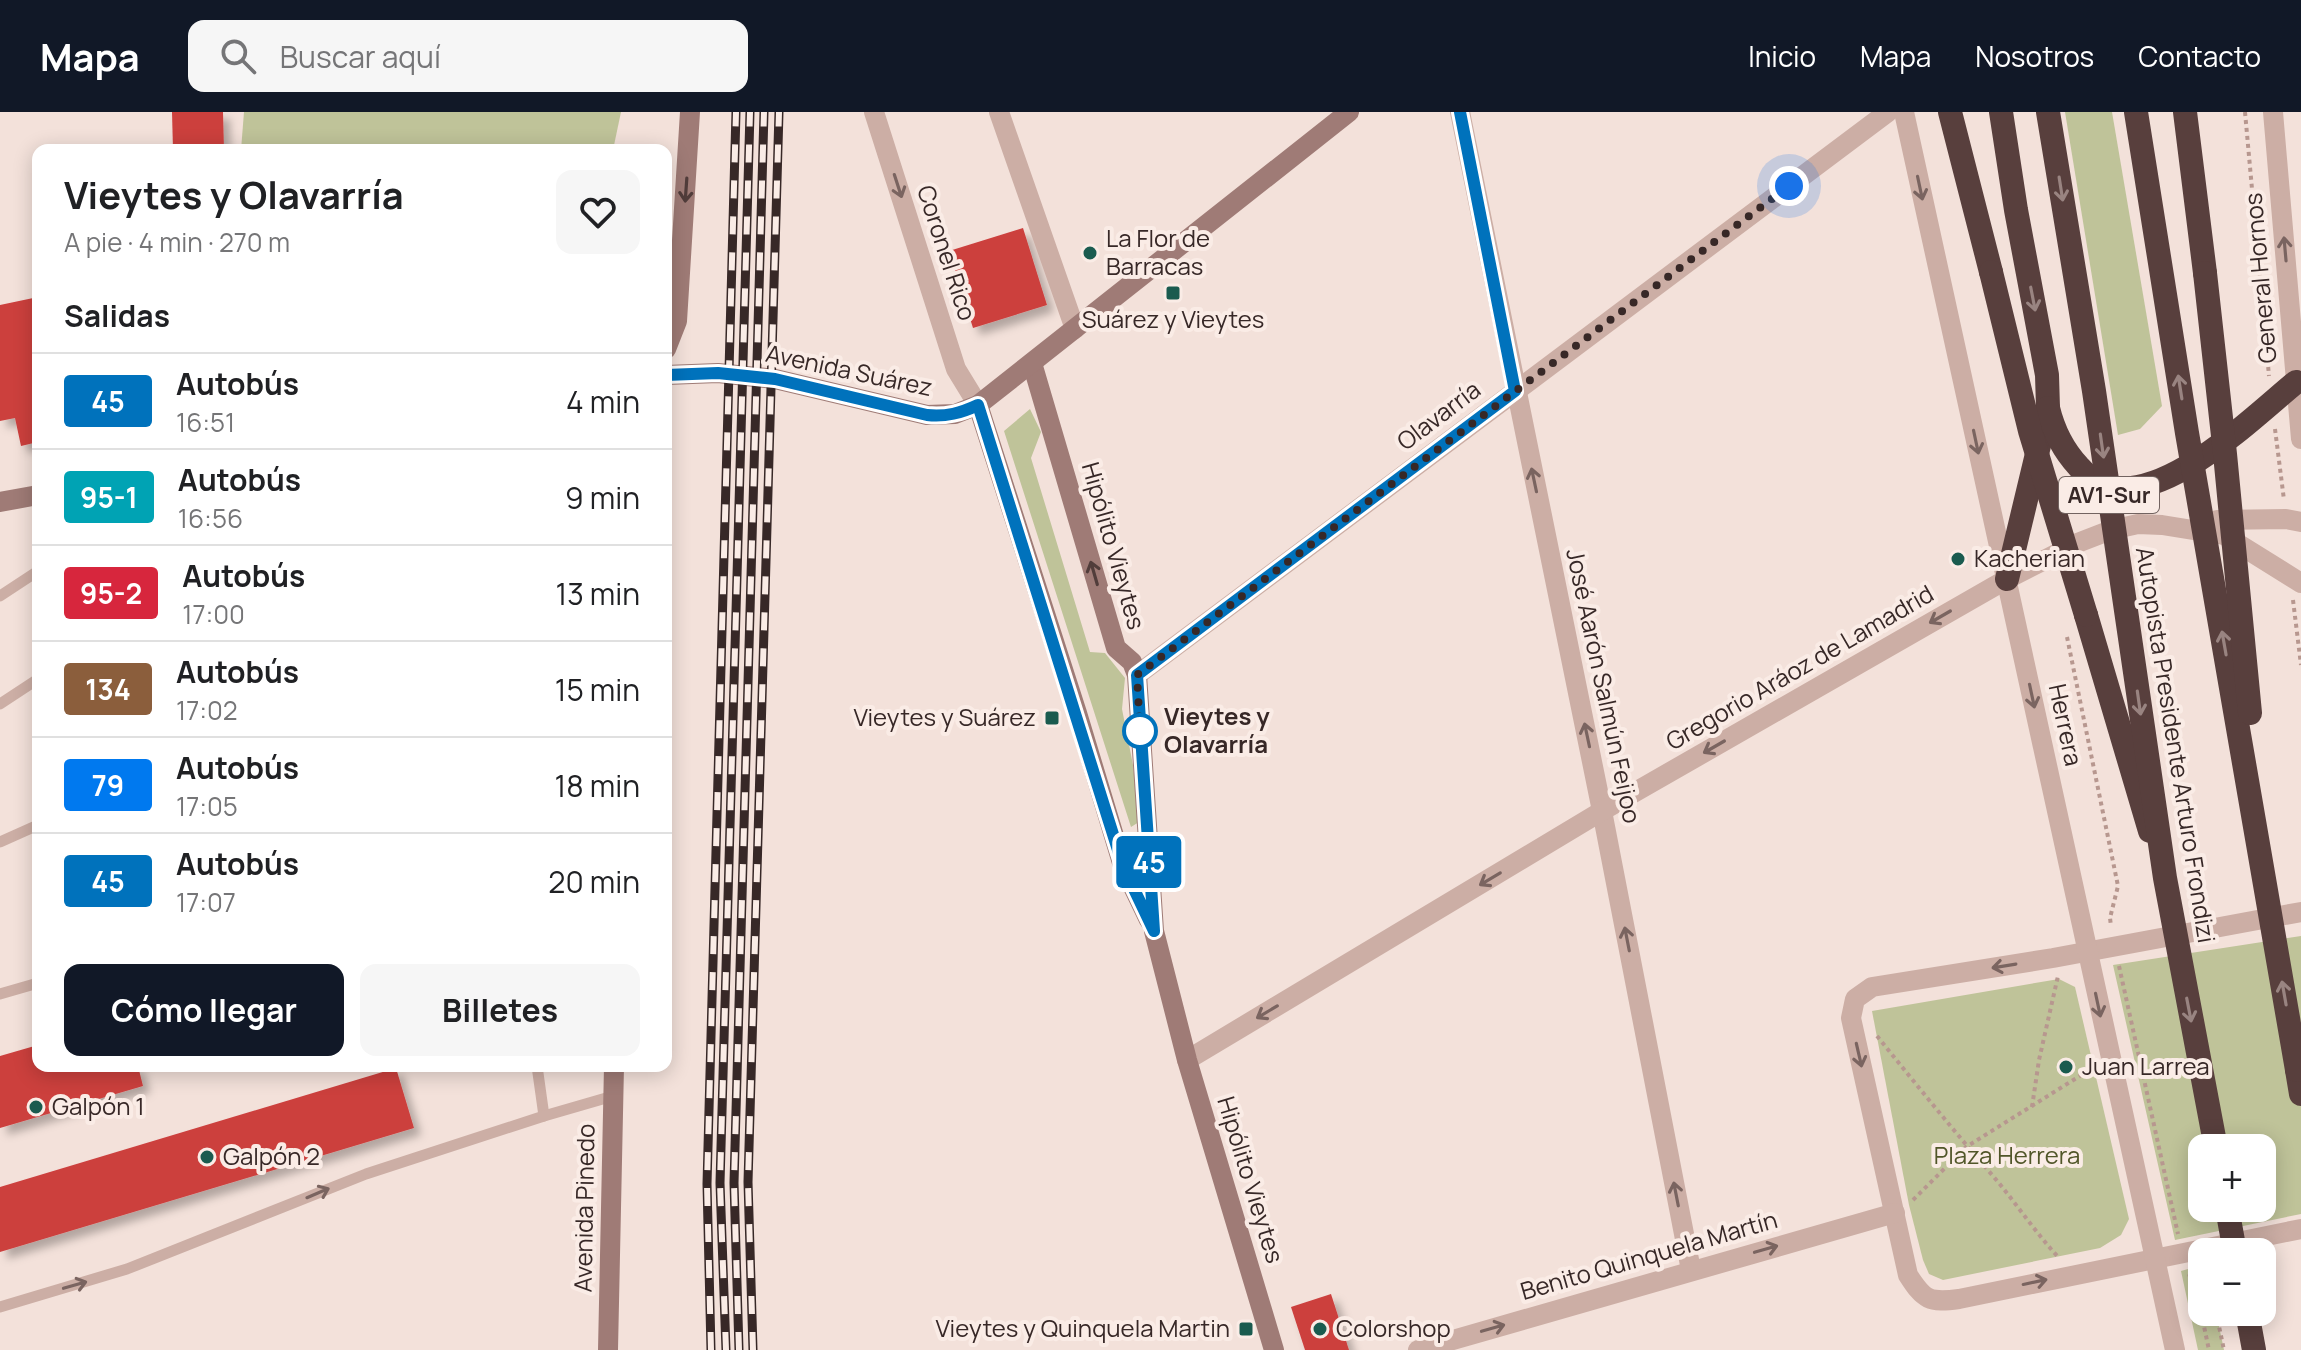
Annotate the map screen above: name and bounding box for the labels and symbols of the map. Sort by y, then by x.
your location [1769,166,1809,206]
one-way arrow [891,173,906,199]
one-way arrow [1913,175,1928,201]
one-way arrow [678,176,693,203]
one-way arrow [2054,176,2069,201]
street label: Coronel Rico [910,181,985,324]
street label: General Hornos [2236,192,2283,365]
place label: La Flor de Barracas [1106,221,1210,282]
one-way arrow [2277,236,2292,263]
marker: La Flor de Barracas [1081,244,1099,262]
marker: Suárez y Vieytes [1164,284,1182,302]
one-way arrow [2026,286,2041,312]
place label: Suárez y Vieytes [1082,302,1264,335]
street label: Avenida Suárez [763,336,936,403]
street label: Olavarría [1389,372,1487,457]
one-way arrow [2172,375,2187,400]
one-way arrow [1969,429,1984,455]
one-way arrow [2095,433,2110,458]
street label: Hipólito Vieytes [1075,458,1154,633]
one-way arrow [1526,468,1541,493]
road number: AV1-Sur [2059,477,2159,513]
place label: Kacherian [1974,541,2085,574]
street label: Autopista Presidente Arturo Frondizi [2129,544,2224,945]
street label: José Aarón Salmún Feijoo [1559,545,1650,826]
marker: Kacherian [1949,550,1967,568]
one-way arrow [1086,560,1101,586]
street label: Gregorio Aráoz de Lamadrid [1659,576,1939,757]
one-way arrow [1929,610,1952,626]
one-way arrow [2216,631,2231,656]
street label: Herrera [2042,681,2091,769]
one-way arrow [2026,683,2041,708]
one-way arrow [2132,690,2147,715]
place label: Vieytes y Olavarría [1164,699,1270,760]
place label: Vieytes y Suárez [853,700,1036,733]
marker: Vieytes y Suárez [1043,709,1061,727]
marker: Vieytes y Olavarría [1123,714,1157,748]
one-way arrow [1578,723,1593,748]
one-way arrow [1703,739,1726,755]
line badge: 45 [1113,836,1185,888]
one-way arrow [1479,871,1502,887]
one-way arrow [1619,926,1634,952]
one-way arrow [1992,959,2017,974]
one-way arrow [2276,981,2291,1006]
one-way arrow [2092,992,2107,1017]
one-way arrow [2183,996,2198,1022]
one-way arrow [1256,1005,1279,1021]
one-way arrow [1852,1041,1867,1067]
place label: Juan Larrea [2082,1049,2210,1082]
marker: Juan Larrea [2057,1058,2075,1076]
place label: Galpón 1 [52,1089,145,1122]
street label: Hipólito Vieytes [1210,1092,1292,1267]
marker: Galpón 1 [27,1098,45,1116]
street label: Avenida Pinedo [566,1123,601,1293]
park label: Plaza Herrera [1934,1138,2080,1171]
place label: Galpón 2 [223,1139,320,1172]
marker: Galpón 2 [198,1148,216,1166]
one-way arrow [1668,1182,1683,1207]
one-way arrow [305,1185,330,1200]
street label: Benito Quinquela Martín [1516,1202,1781,1307]
one-way arrow [1752,1241,1778,1256]
one-way arrow [2022,1274,2047,1289]
one-way arrow [61,1277,87,1292]
place label: Vieytes y Quinquela Martin [936,1311,1230,1344]
place label: Colorshop [1336,1311,1451,1344]
marker: Vieytes y Quinquela Martin [1237,1320,1255,1338]
marker: Colorshop [1311,1320,1329,1338]
one-way arrow [1479,1320,1505,1335]

